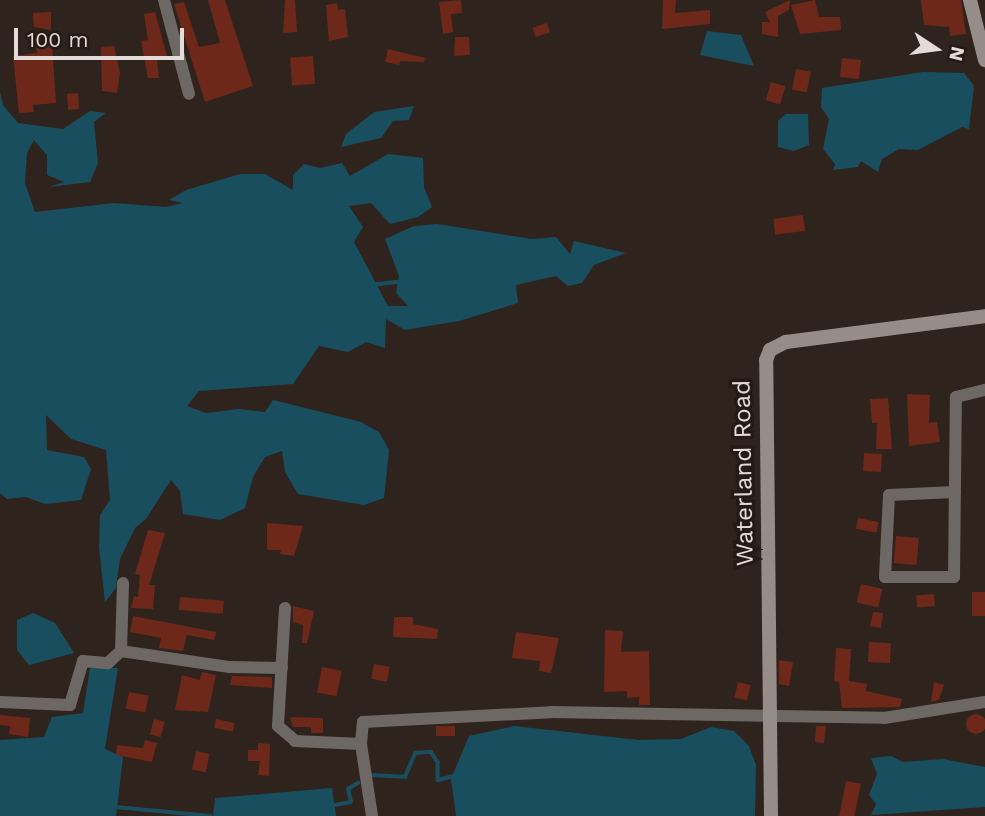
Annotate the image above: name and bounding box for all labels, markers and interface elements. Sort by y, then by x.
scale bar [18,14,187,58]
north arrow [901,14,971,84]
text: 100 m [27,27,89,52]
text: N [944,44,970,63]
street label: Waterland Road [728,380,760,566]

